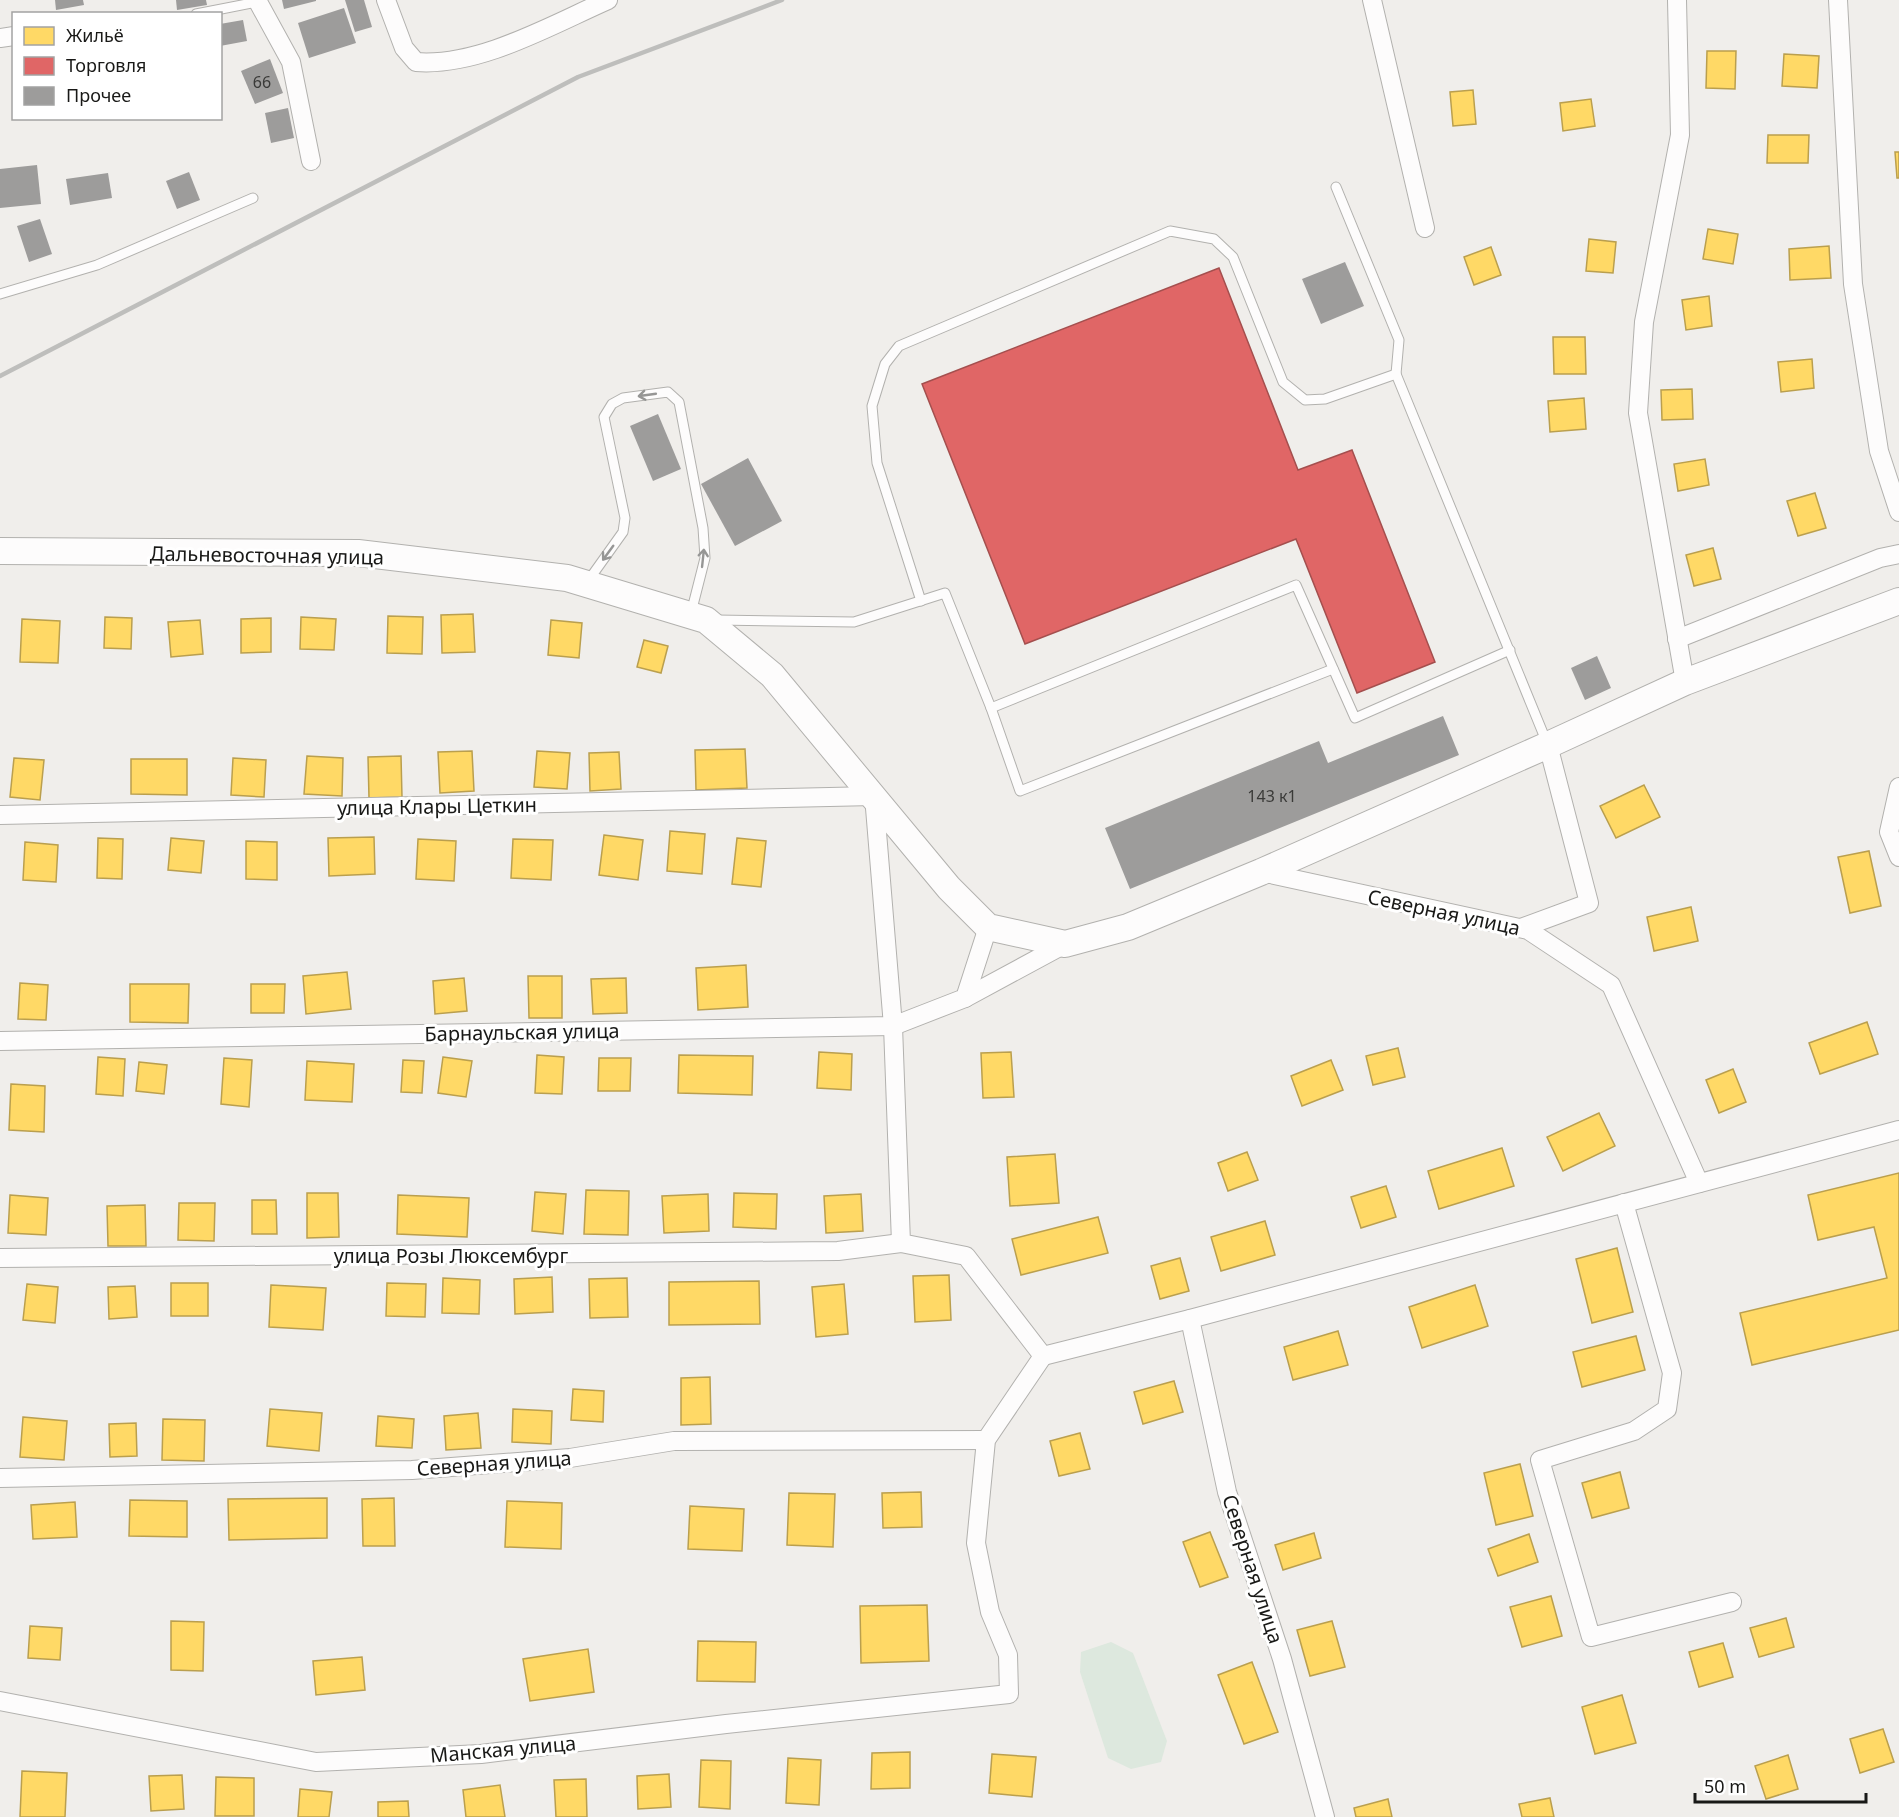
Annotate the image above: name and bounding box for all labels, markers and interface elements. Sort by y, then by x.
legend [12,12,222,120]
text: Жильё [66,23,124,47]
text: Торговля [66,53,146,77]
house number: 66 [253,71,271,93]
text: Прочее [66,83,131,107]
one-way arrow [637,390,657,401]
street label: Дальневосточная улица [150,539,384,571]
one-way arrow [602,544,614,560]
one-way arrow [698,549,709,569]
house number: 143 к1 [1247,785,1297,807]
street label: улица Клары Цеткин [337,791,537,821]
street label: Северная улица [1365,883,1523,941]
street label: Барнаульская улица [424,1017,620,1047]
street label: улица Розы Люксембург [334,1242,568,1269]
street label: Северная улица [416,1444,572,1482]
street label: Северная улица [1216,1491,1290,1647]
street label: Манская улица [429,1729,577,1769]
scale bar [1695,1766,1866,1804]
text: 50 m [1704,1774,1746,1798]

